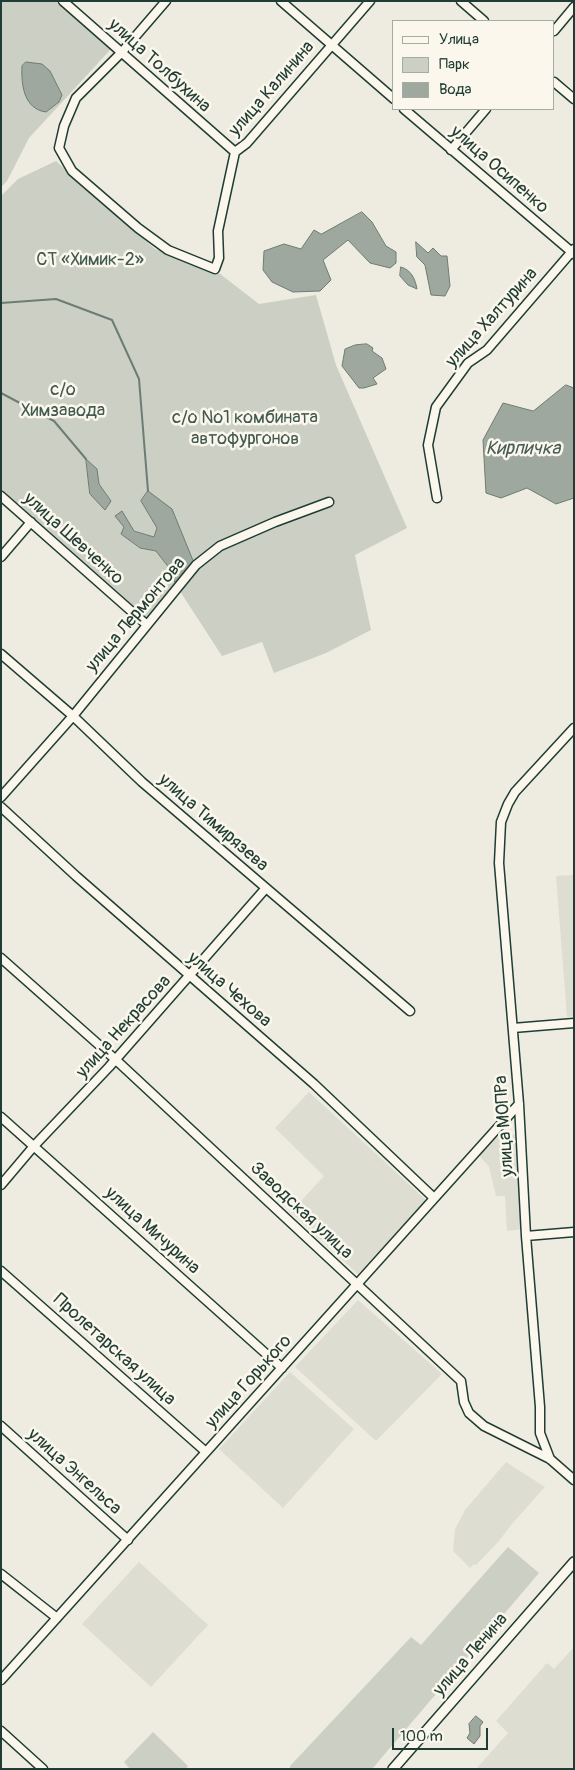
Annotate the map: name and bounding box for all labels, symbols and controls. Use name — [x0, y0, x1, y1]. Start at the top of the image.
street label: улица Толбухина — [103, 14, 215, 118]
legend — [392, 20, 555, 110]
text: Улица — [439, 30, 479, 49]
street label: улица Калинина — [225, 37, 319, 141]
text: Парк — [439, 55, 470, 74]
text: Вода — [439, 80, 472, 99]
street label: улица Осипенко — [445, 121, 553, 219]
park label: СТ «Химик-2» — [36, 249, 144, 271]
street label: улица Халтурина — [442, 264, 542, 372]
park label: с/о Химзавода — [21, 379, 105, 422]
park label: с/о №1 комбината автофургонов — [172, 407, 318, 449]
water label: Кирпичка — [486, 438, 560, 460]
street label: улица Шевченко — [19, 488, 127, 590]
street label: улица Лермонтова — [82, 553, 190, 677]
street label: улица Тимирязева — [154, 769, 272, 877]
street label: улица Чехова — [183, 948, 275, 1032]
street label: улица Некрасова — [72, 971, 176, 1083]
street label: улица МОПРа — [491, 1075, 519, 1177]
street label: Заводская улица — [245, 1158, 357, 1264]
street label: улица Мичурина — [100, 1183, 204, 1279]
street label: Пролетарская улица — [48, 1289, 180, 1411]
street label: улица Горького — [201, 1331, 297, 1433]
street label: улица Энгельса — [23, 1424, 125, 1520]
street label: улица Ленина — [429, 1609, 513, 1701]
scale bar — [395, 1718, 491, 1750]
text: 100 m — [400, 1727, 443, 1746]

